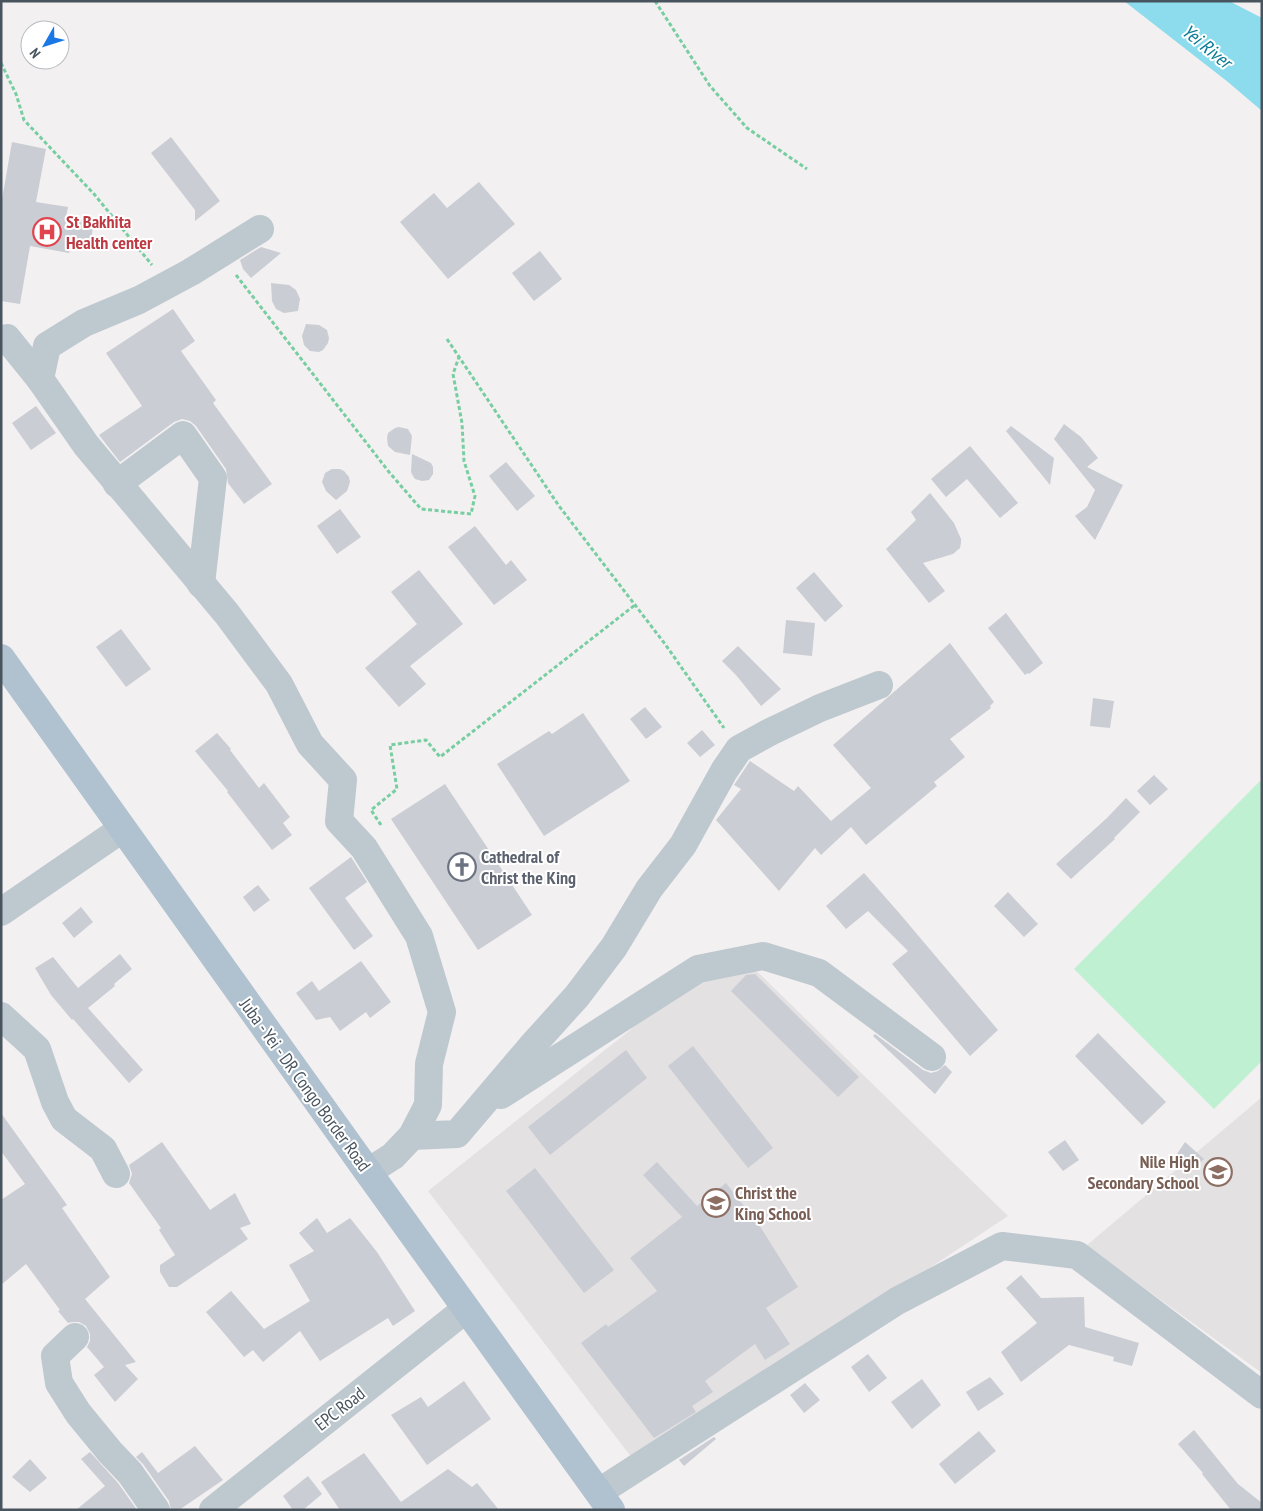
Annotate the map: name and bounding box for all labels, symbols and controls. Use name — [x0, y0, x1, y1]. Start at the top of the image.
water label: Yei River — [1177, 19, 1239, 75]
north arrow — [20, 20, 70, 70]
text: N — [26, 45, 44, 62]
place label: St Bakhita Health center — [66, 210, 153, 254]
hospital icon: St Bakhita Health center — [32, 217, 62, 247]
place label: Cathedral of Christ the King — [481, 845, 576, 889]
church icon: Cathedral of Christ the King — [447, 852, 477, 882]
street label: Juba - Yei - DR Congo Border Road — [234, 993, 376, 1176]
place label: Nile High Secondary School — [1087, 1150, 1200, 1194]
school or university icon: Nile High Secondary School — [1203, 1157, 1233, 1187]
place label: Christ the King School — [735, 1181, 811, 1225]
school or university icon: Christ the King School — [701, 1188, 731, 1218]
street label: EPC Road — [310, 1382, 370, 1435]

